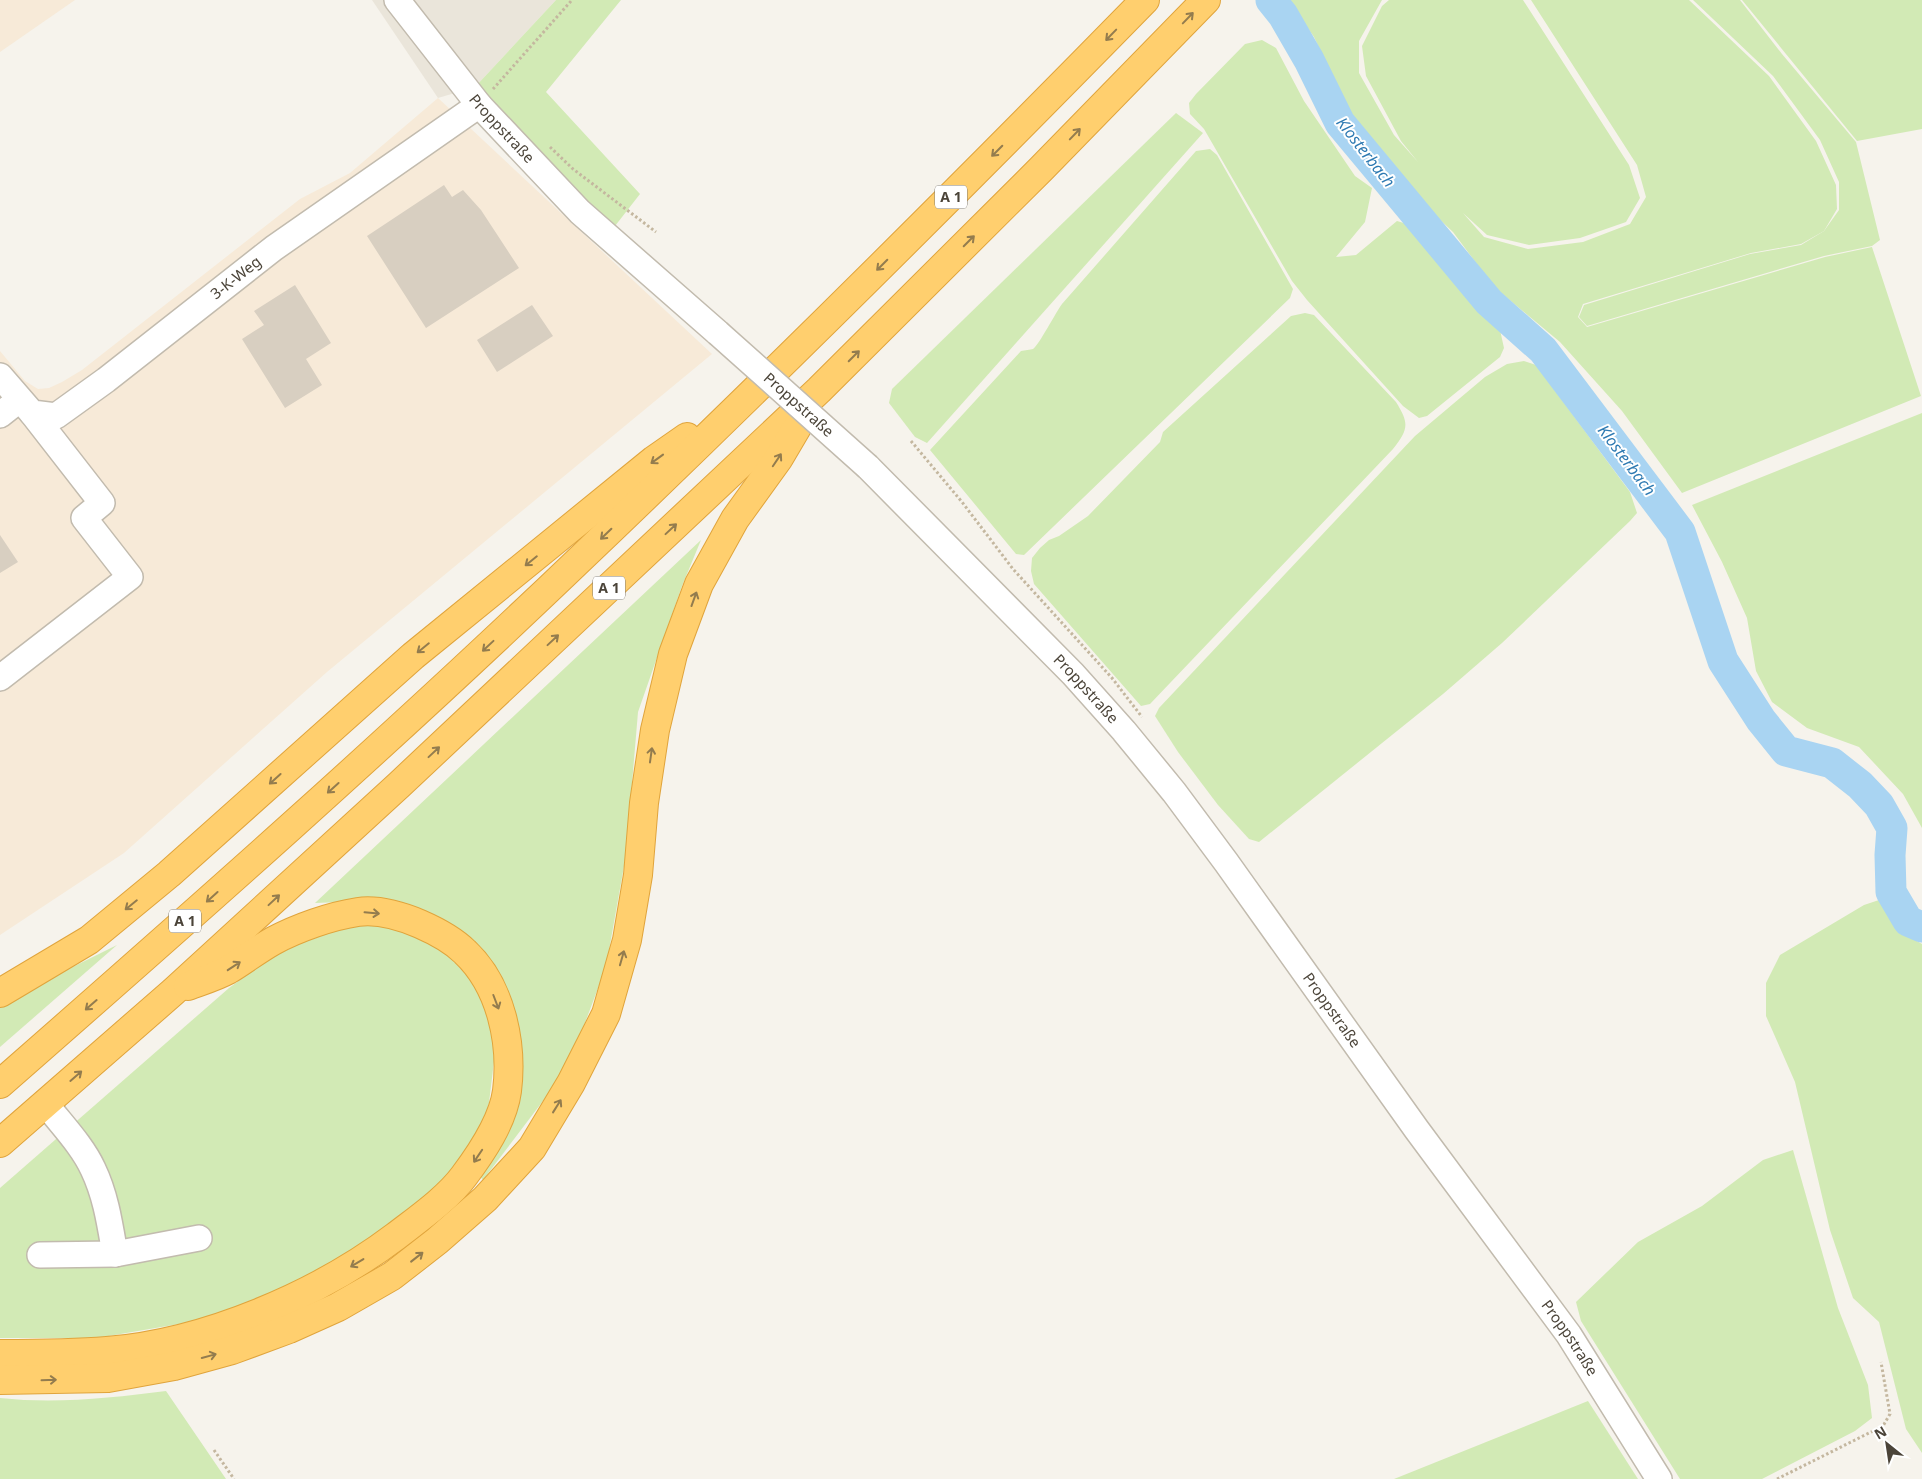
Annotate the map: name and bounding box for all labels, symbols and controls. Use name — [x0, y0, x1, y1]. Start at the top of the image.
one-way arrow — [1182, 12, 1194, 24]
one-way arrow — [1105, 29, 1117, 41]
street label: Proppstraße — [465, 90, 539, 167]
water label: Klosterbach — [1332, 112, 1400, 192]
one-way arrow — [1068, 128, 1081, 140]
one-way arrow — [991, 145, 1003, 157]
road number: A 1 — [935, 186, 967, 208]
one-way arrow — [963, 234, 975, 247]
street label: 3-K-Weg — [206, 251, 265, 303]
one-way arrow — [875, 259, 888, 271]
one-way arrow — [848, 349, 860, 362]
street label: Proppstraße — [760, 368, 838, 441]
water label: Klosterbach — [1593, 420, 1661, 500]
one-way arrow — [651, 453, 664, 464]
one-way arrow — [772, 453, 782, 467]
one-way arrow — [665, 523, 678, 535]
one-way arrow — [600, 528, 612, 540]
one-way arrow — [525, 556, 538, 567]
road number: A 1 — [593, 576, 625, 600]
one-way arrow — [690, 592, 699, 607]
one-way arrow — [547, 634, 559, 646]
one-way arrow — [481, 640, 494, 652]
one-way arrow — [417, 643, 430, 654]
street label: Proppstraße — [1050, 649, 1123, 727]
one-way arrow — [428, 746, 441, 758]
one-way arrow — [646, 747, 656, 763]
one-way arrow — [269, 774, 282, 785]
one-way arrow — [327, 782, 340, 793]
one-way arrow — [206, 891, 219, 903]
one-way arrow — [267, 894, 280, 906]
one-way arrow — [125, 900, 138, 911]
one-way arrow — [364, 908, 380, 917]
road number: A 1 — [169, 909, 201, 932]
one-way arrow — [618, 950, 628, 966]
one-way arrow — [227, 961, 241, 971]
street label: Proppstraße — [1299, 968, 1366, 1051]
one-way arrow — [492, 994, 501, 1009]
one-way arrow — [84, 999, 97, 1010]
one-way arrow — [70, 1070, 83, 1082]
one-way arrow — [553, 1100, 563, 1114]
one-way arrow — [472, 1148, 482, 1162]
one-way arrow — [410, 1251, 423, 1262]
one-way arrow — [351, 1258, 365, 1268]
street label: Proppstraße — [1537, 1296, 1603, 1379]
one-way arrow — [200, 1351, 216, 1361]
one-way arrow — [40, 1375, 56, 1385]
north arrow — [1862, 1419, 1912, 1469]
text: N — [1871, 1421, 1890, 1443]

